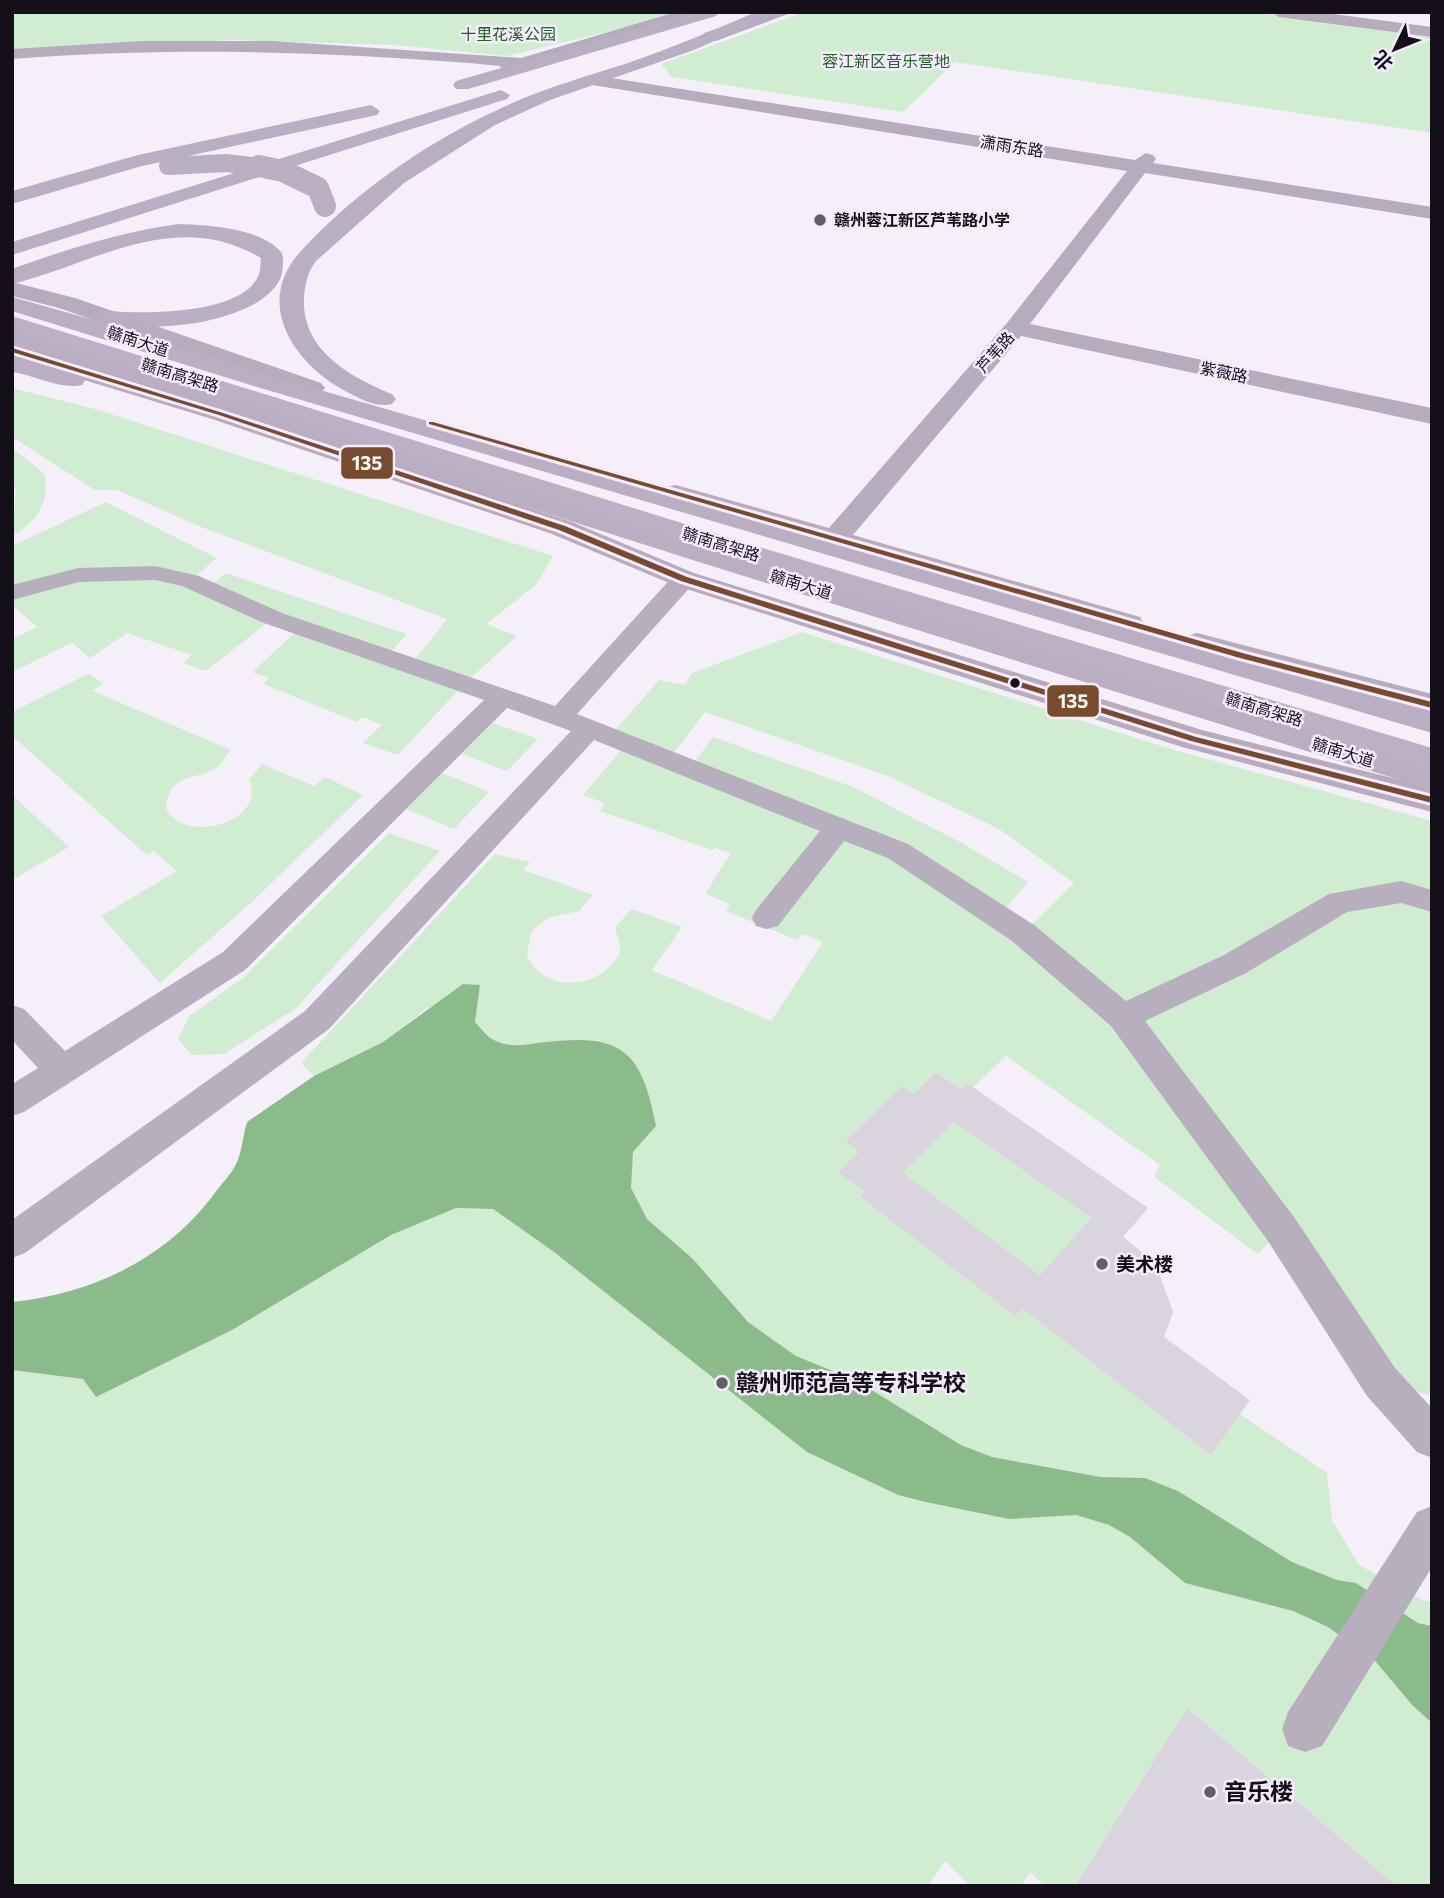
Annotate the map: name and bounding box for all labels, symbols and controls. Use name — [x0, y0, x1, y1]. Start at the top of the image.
north arrow — [1360, 14, 1430, 84]
park label: 十里花溪公园 — [460, 24, 556, 43]
text: 北 — [1367, 46, 1397, 76]
park label: 蓉江新区音乐营地 — [822, 51, 950, 70]
street label: 潇雨东路 — [979, 131, 1045, 160]
place label: 赣州蓉江新区芦苇路小学 — [834, 210, 1010, 229]
marker: 赣州蓉江新区芦苇路小学 — [812, 212, 828, 228]
street label: 赣南大道 — [105, 322, 172, 359]
street label: 芦苇路 — [972, 327, 1018, 376]
street label: 赣南高架路 — [139, 354, 221, 395]
street label: 紫薇路 — [1199, 357, 1250, 386]
line badge: 135 — [340, 446, 394, 480]
text: 135 — [352, 451, 382, 474]
street label: 赣南高架路 — [680, 523, 762, 564]
street label: 赣南大道 — [768, 565, 835, 602]
unlabelled marker — [1008, 676, 1022, 690]
line badge: 135 — [1046, 684, 1100, 718]
street label: 赣南高架路 — [1223, 688, 1305, 729]
text: 135 — [1058, 689, 1088, 712]
street label: 赣南大道 — [1310, 733, 1377, 770]
place label: 美术楼 — [1116, 1252, 1173, 1275]
marker: 美术楼 — [1094, 1256, 1110, 1272]
place label: 赣州师范高等专科学校 — [736, 1368, 966, 1396]
marker: 赣州师范高等专科学校 — [714, 1375, 730, 1391]
place label: 音乐楼 — [1224, 1777, 1293, 1805]
marker: 音乐楼 — [1202, 1784, 1218, 1800]

